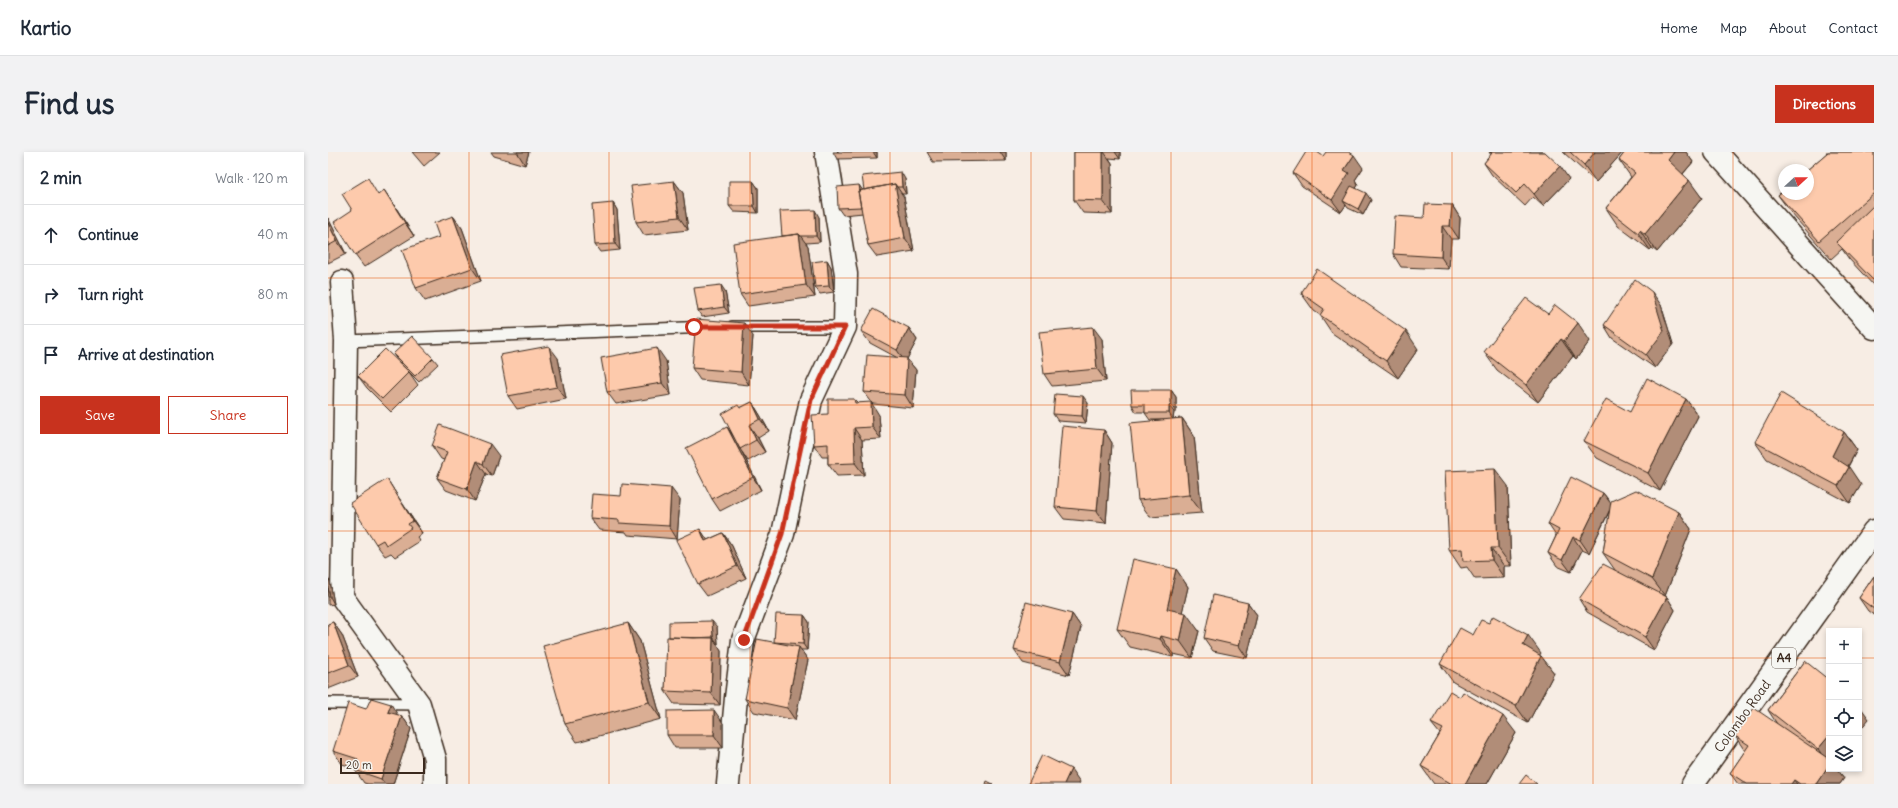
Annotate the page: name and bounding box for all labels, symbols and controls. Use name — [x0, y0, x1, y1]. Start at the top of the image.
text: Kartio — [20, 16, 72, 40]
text: Home — [1660, 19, 1698, 37]
text: Map — [1720, 19, 1747, 37]
text: About — [1769, 19, 1807, 37]
text: Contact — [1829, 19, 1878, 37]
button: Directions — [1775, 85, 1874, 123]
text: Find us — [24, 86, 115, 122]
north arrow — [1778, 164, 1814, 200]
text: 2 min — [40, 167, 82, 189]
text: Walk · 120 m — [215, 170, 288, 187]
icon: ahead — [40, 224, 62, 246]
text: Continue — [78, 225, 139, 244]
text: 40 m — [257, 226, 288, 243]
icon: right — [40, 284, 62, 306]
text: Turn right — [78, 285, 143, 304]
text: 80 m — [257, 286, 288, 303]
route start — [685, 318, 703, 336]
icon: arrive — [40, 344, 62, 366]
text: Arrive at destination — [78, 345, 214, 364]
button: Save — [40, 396, 160, 434]
button: Share — [168, 396, 288, 434]
map controls — [1826, 628, 1862, 772]
button: + — [1826, 628, 1862, 664]
route end — [735, 631, 753, 649]
road number: A4 — [1772, 648, 1796, 668]
button: − — [1826, 664, 1862, 700]
street label: Colombo Road — [1710, 676, 1775, 756]
button: locate — [1826, 700, 1862, 736]
button: layers — [1826, 736, 1862, 772]
scale bar — [340, 756, 425, 775]
text: 20 m — [346, 758, 372, 772]

